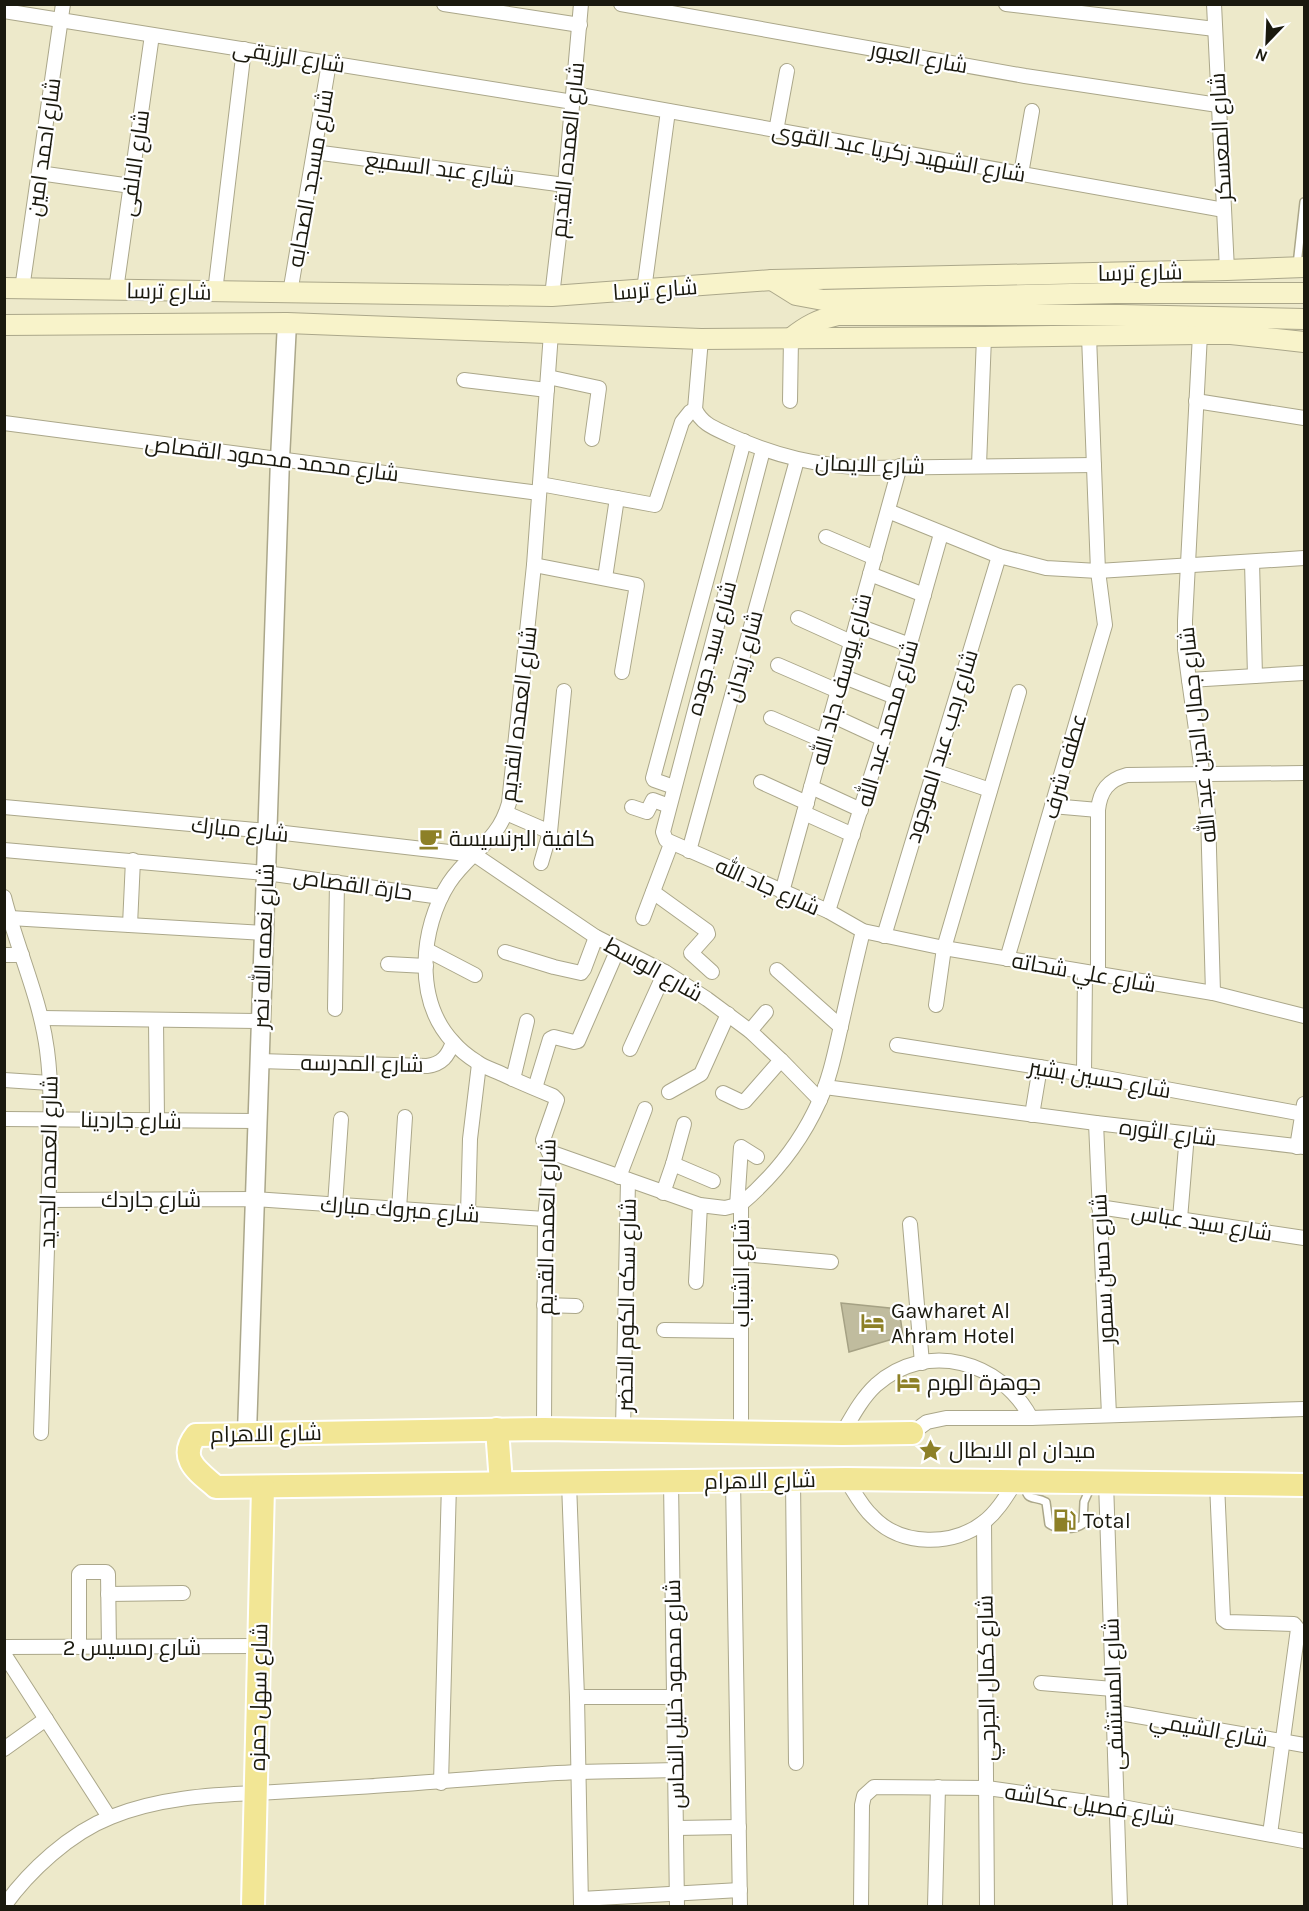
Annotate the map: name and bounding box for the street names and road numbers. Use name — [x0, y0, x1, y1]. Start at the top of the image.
street label: شارع الرزيقى — [231, 35, 347, 80]
street label: شارع العبور — [866, 36, 970, 80]
street label: شارع العمده القديم — [546, 61, 592, 240]
street label: شارع المعسكر — [1205, 72, 1238, 204]
street label: شارع احمد امين — [21, 76, 68, 218]
street label: شارع مسجد الصحابه — [283, 87, 340, 269]
street label: شارع الالفى — [115, 108, 156, 218]
street label: شارع الشهيد زكريا عبد القوى — [770, 118, 1028, 189]
street label: شارع عبد السميع — [364, 147, 516, 192]
street label: شارع ترسا — [1097, 259, 1183, 288]
street label: شارع ترسا — [612, 274, 698, 307]
street label: شارع ترسا — [126, 278, 212, 307]
street label: شارع محمد محمود القصاص — [143, 431, 400, 488]
street label: شارع الايمان — [815, 450, 925, 481]
street label: شارع سيد جوده — [682, 578, 743, 718]
street label: شارع يوسف جاد الله — [805, 590, 878, 768]
street label: شارع زيدان — [719, 608, 770, 705]
street label: شارع العمده القديم — [495, 625, 545, 804]
street label: شارع جمال الدين عبد الله — [1172, 625, 1223, 844]
street label: شارع محمد عبد الله — [850, 636, 925, 810]
street label: شارع رجب عبد الموجود — [900, 647, 985, 846]
street label: عطفه شرف — [1037, 710, 1092, 822]
street label: شارع مبارك — [190, 812, 290, 849]
street label: شارع جاد الله — [711, 851, 825, 922]
street label: شارع نعمه الله نصر — [246, 863, 281, 1031]
street label: حارة القصاص — [292, 864, 414, 906]
street label: شارع الوسط — [599, 932, 707, 1008]
street label: شارع علي شحاته — [1009, 948, 1158, 1001]
street label: شارع المدرسه — [300, 1050, 424, 1079]
street label: شارع حسين بشير — [1025, 1053, 1173, 1105]
street label: شارع العمده الجديد — [34, 1075, 65, 1249]
street label: شارع جاردينا — [80, 1107, 182, 1136]
street label: شارع الثوره — [1118, 1114, 1218, 1153]
street label: شارع العمده القديم — [532, 1138, 564, 1316]
street label: شارع جاردك — [101, 1187, 201, 1214]
street label: شارع مبروك مبارك — [319, 1191, 480, 1230]
street label: شارع حسن سمور — [1086, 1193, 1121, 1347]
street label: شارع سكه الكوم الاخضر — [612, 1198, 644, 1414]
street label: شارع سيد عباس — [1129, 1199, 1274, 1248]
street label: شارع الشباب — [729, 1218, 756, 1328]
street label: شارع الاهرام — [210, 1420, 322, 1450]
street label: شارع الاهرام — [704, 1467, 816, 1497]
street label: شارع محمود خليل النحاس — [660, 1579, 691, 1809]
street label: شارع كمال الجرحي — [973, 1595, 1004, 1761]
street label: شارع المستشفى — [1098, 1617, 1131, 1771]
street label: شارع سهل حمزه — [245, 1623, 274, 1771]
street label: شارع رمسيس 2 — [63, 1635, 201, 1662]
street label: شارع الشيمي — [1147, 1707, 1270, 1756]
street label: شارع فصيل عكاشه — [1003, 1779, 1177, 1832]

